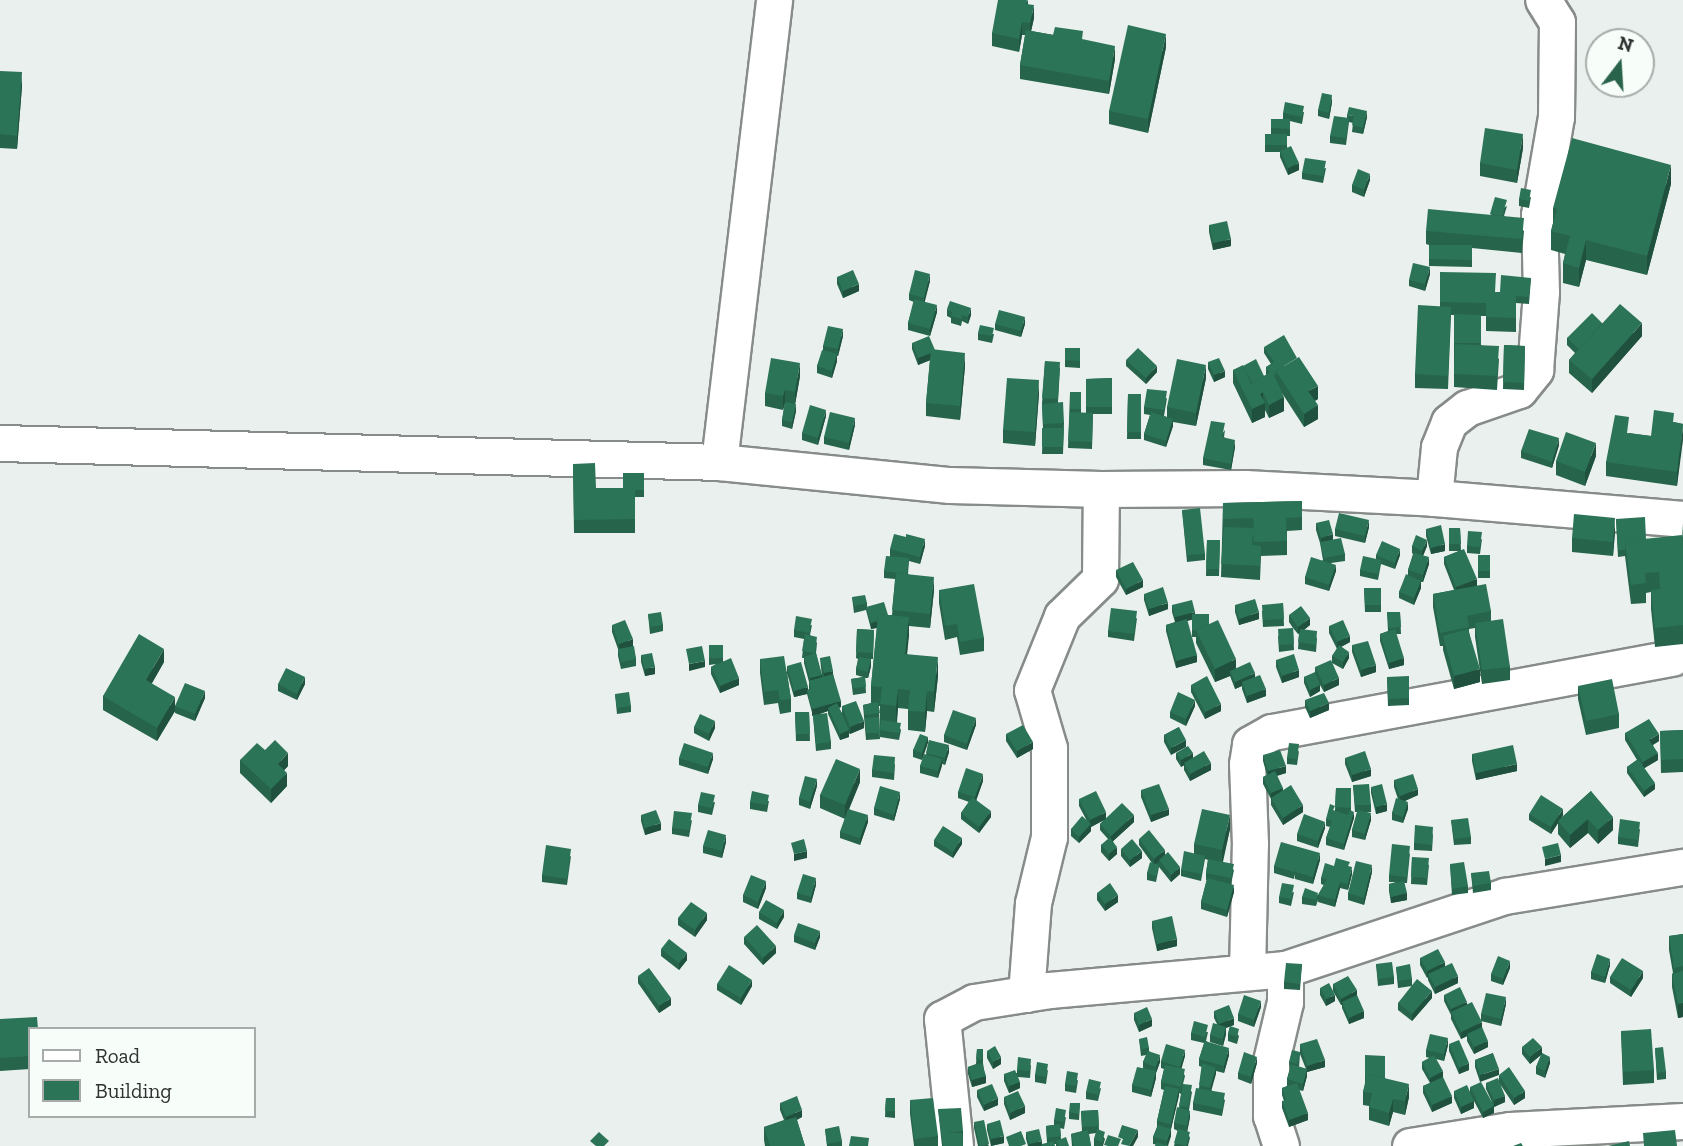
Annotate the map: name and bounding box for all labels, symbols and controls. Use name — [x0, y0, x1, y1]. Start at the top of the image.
north arrow — [1585, 28, 1655, 98]
text: N — [1615, 31, 1636, 57]
legend — [28, 1027, 256, 1118]
text: Road — [95, 1043, 140, 1068]
text: Building — [95, 1078, 172, 1103]

